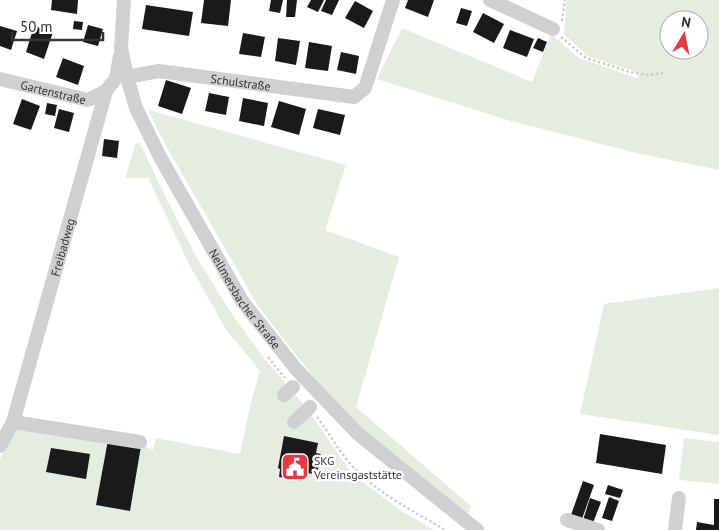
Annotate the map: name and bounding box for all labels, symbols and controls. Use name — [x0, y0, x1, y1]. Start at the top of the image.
scale bar — [12, 10, 104, 42]
north arrow — [659, 10, 709, 60]
text: N — [680, 13, 692, 32]
text: 50 m — [20, 17, 53, 36]
street label: Schulstraße — [210, 70, 272, 93]
street label: Gartenstraße — [19, 77, 88, 107]
street label: Freibadweg — [47, 216, 77, 278]
street label: Nellmersbacher Straße — [206, 246, 284, 352]
public building icon: SKG Vereinsgaststätte — [280, 452, 310, 482]
place label: SKG Vereinsgaststätte — [313, 453, 402, 482]

